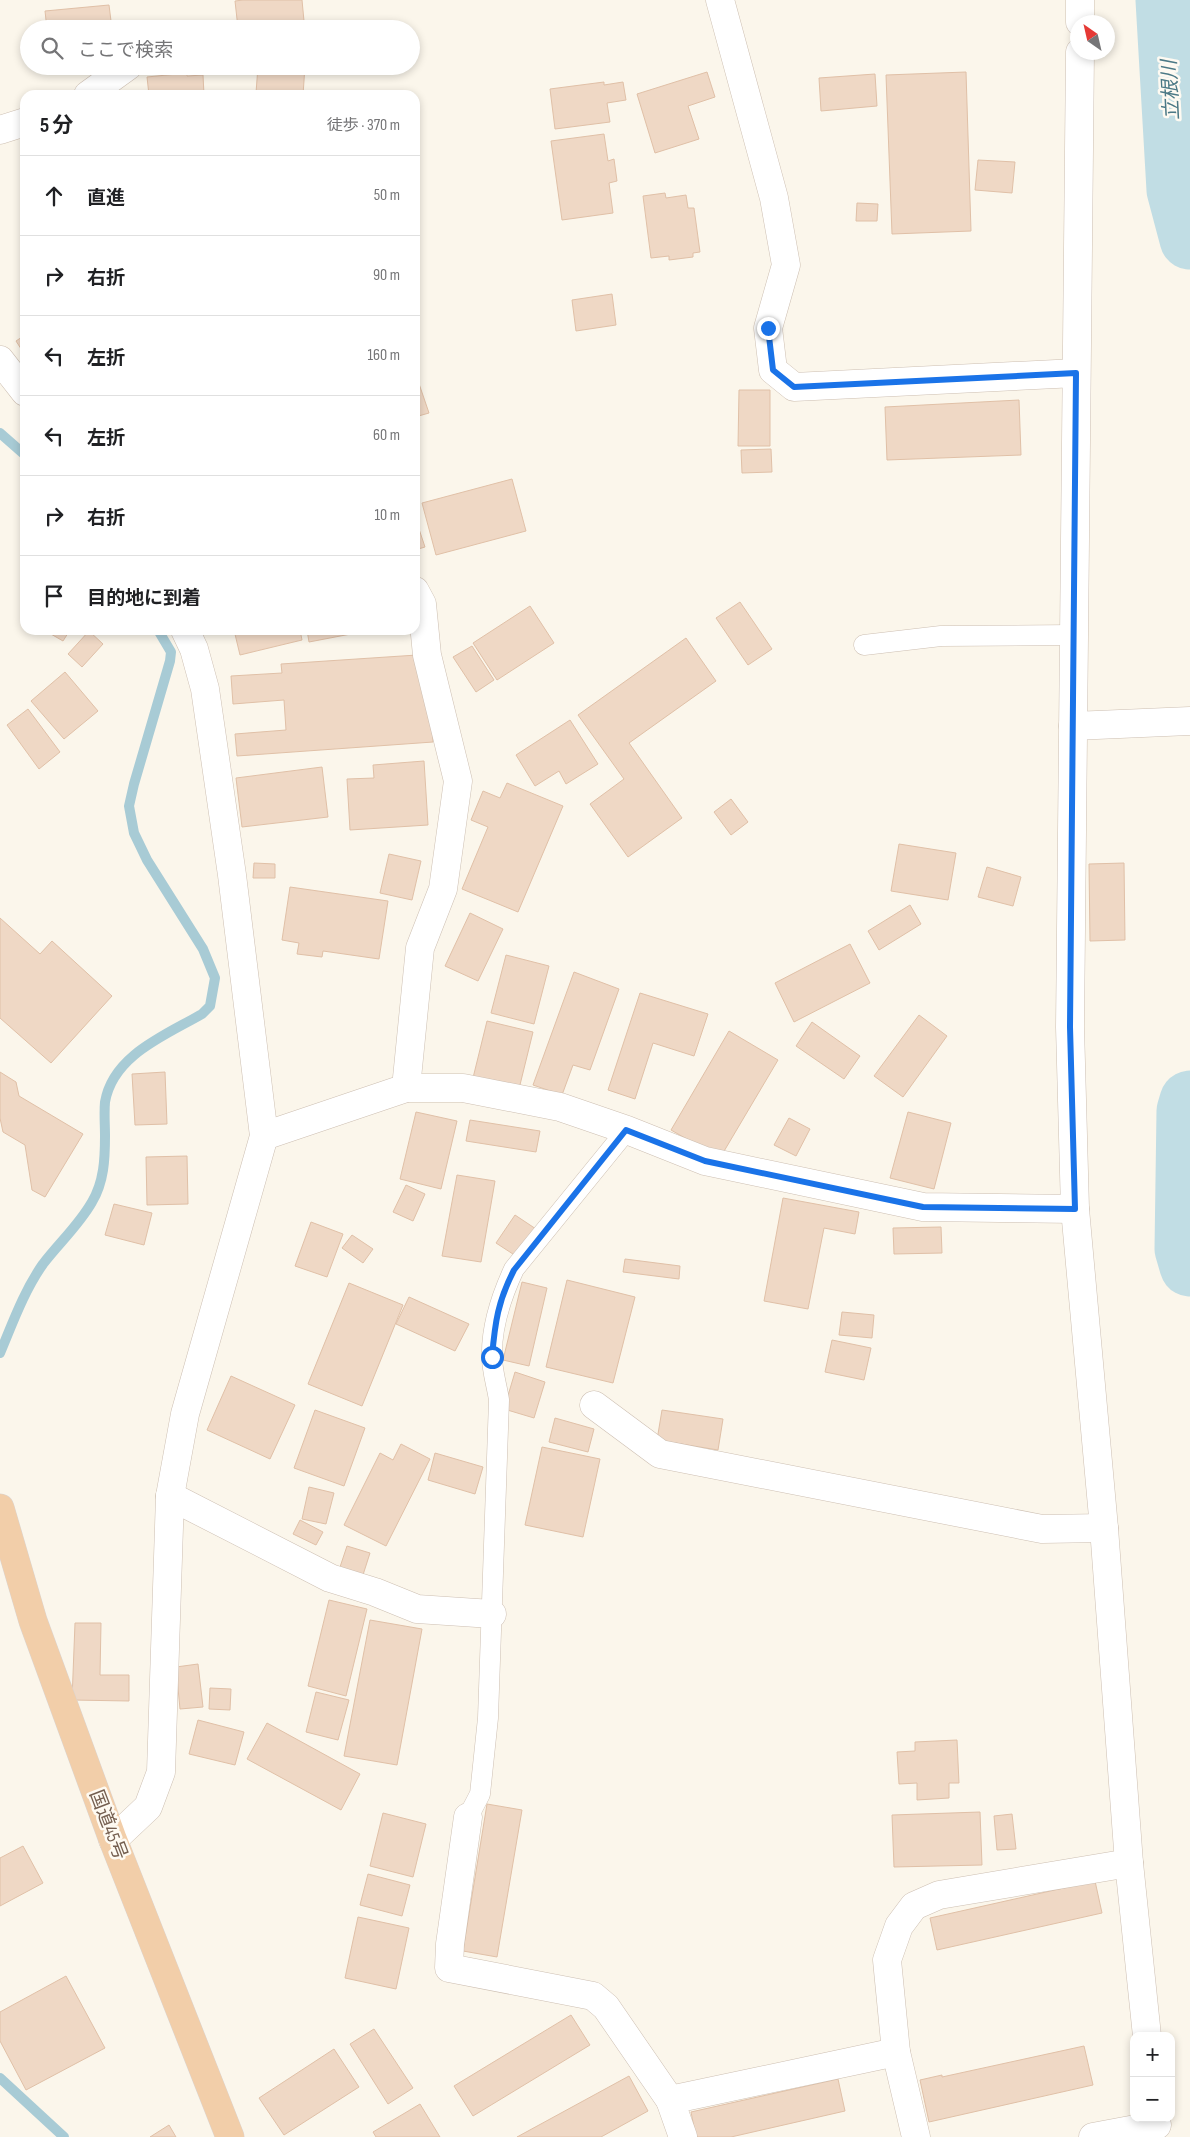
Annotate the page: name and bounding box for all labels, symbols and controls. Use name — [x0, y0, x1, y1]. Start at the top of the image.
north arrow — [1070, 15, 1115, 60]
search box — [20, 20, 420, 75]
icon: search — [38, 34, 66, 62]
text: ここで検索 — [78, 39, 173, 62]
water label: 立根川 — [1157, 57, 1185, 121]
text: 5 分 — [40, 113, 74, 138]
text: 徒歩 · 370 m — [327, 116, 400, 135]
icon: ahead — [40, 182, 68, 210]
text: 50 m — [374, 186, 400, 205]
text: 直進 — [87, 187, 125, 210]
icon: right — [40, 262, 68, 290]
text: 90 m — [373, 266, 400, 285]
text: 右折 — [87, 267, 125, 290]
route end — [757, 317, 780, 340]
icon: left — [40, 342, 68, 370]
text: 160 m — [367, 346, 400, 365]
text: 左折 — [87, 347, 125, 370]
icon: left — [40, 422, 68, 450]
text: 60 m — [373, 426, 400, 445]
text: 左折 — [87, 427, 125, 450]
icon: right — [40, 502, 68, 530]
text: 10 m — [374, 506, 400, 525]
text: 右折 — [87, 507, 125, 530]
icon: arrive — [40, 582, 68, 610]
text: 目的地に到着 — [87, 587, 201, 610]
route start — [481, 1346, 504, 1369]
street label: 国道45号 — [84, 1787, 132, 1863]
map controls — [1130, 2032, 1175, 2122]
button: + — [1130, 2032, 1175, 2077]
button: − — [1130, 2077, 1175, 2122]

